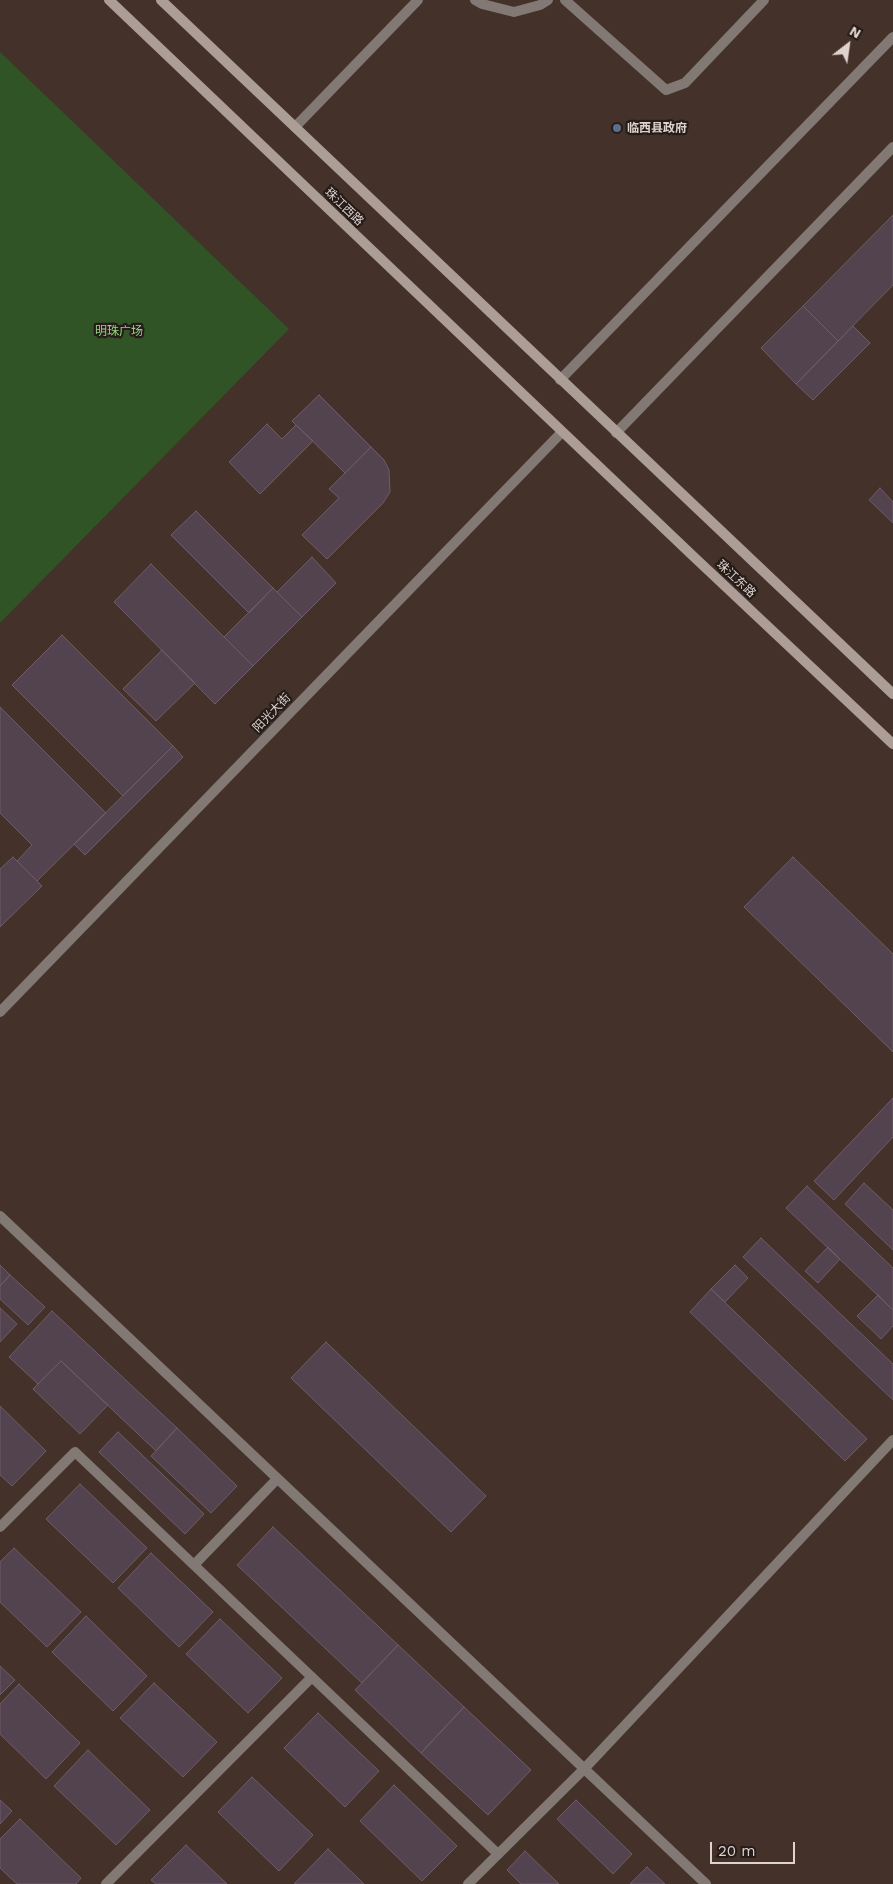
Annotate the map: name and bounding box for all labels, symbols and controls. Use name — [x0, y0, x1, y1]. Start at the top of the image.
north arrow — [823, 20, 873, 70]
text: N — [847, 22, 864, 42]
place label: 临西县政府 — [627, 121, 687, 135]
marker: 临西县政府 — [611, 122, 623, 134]
street label: 珠江西路 — [322, 185, 366, 229]
park label: 明珠广场 — [95, 324, 143, 338]
street label: 珠江东路 — [714, 557, 758, 601]
street label: 阳光大街 — [250, 691, 294, 735]
scale bar — [713, 1832, 798, 1864]
text: 20 m — [718, 1842, 756, 1860]

